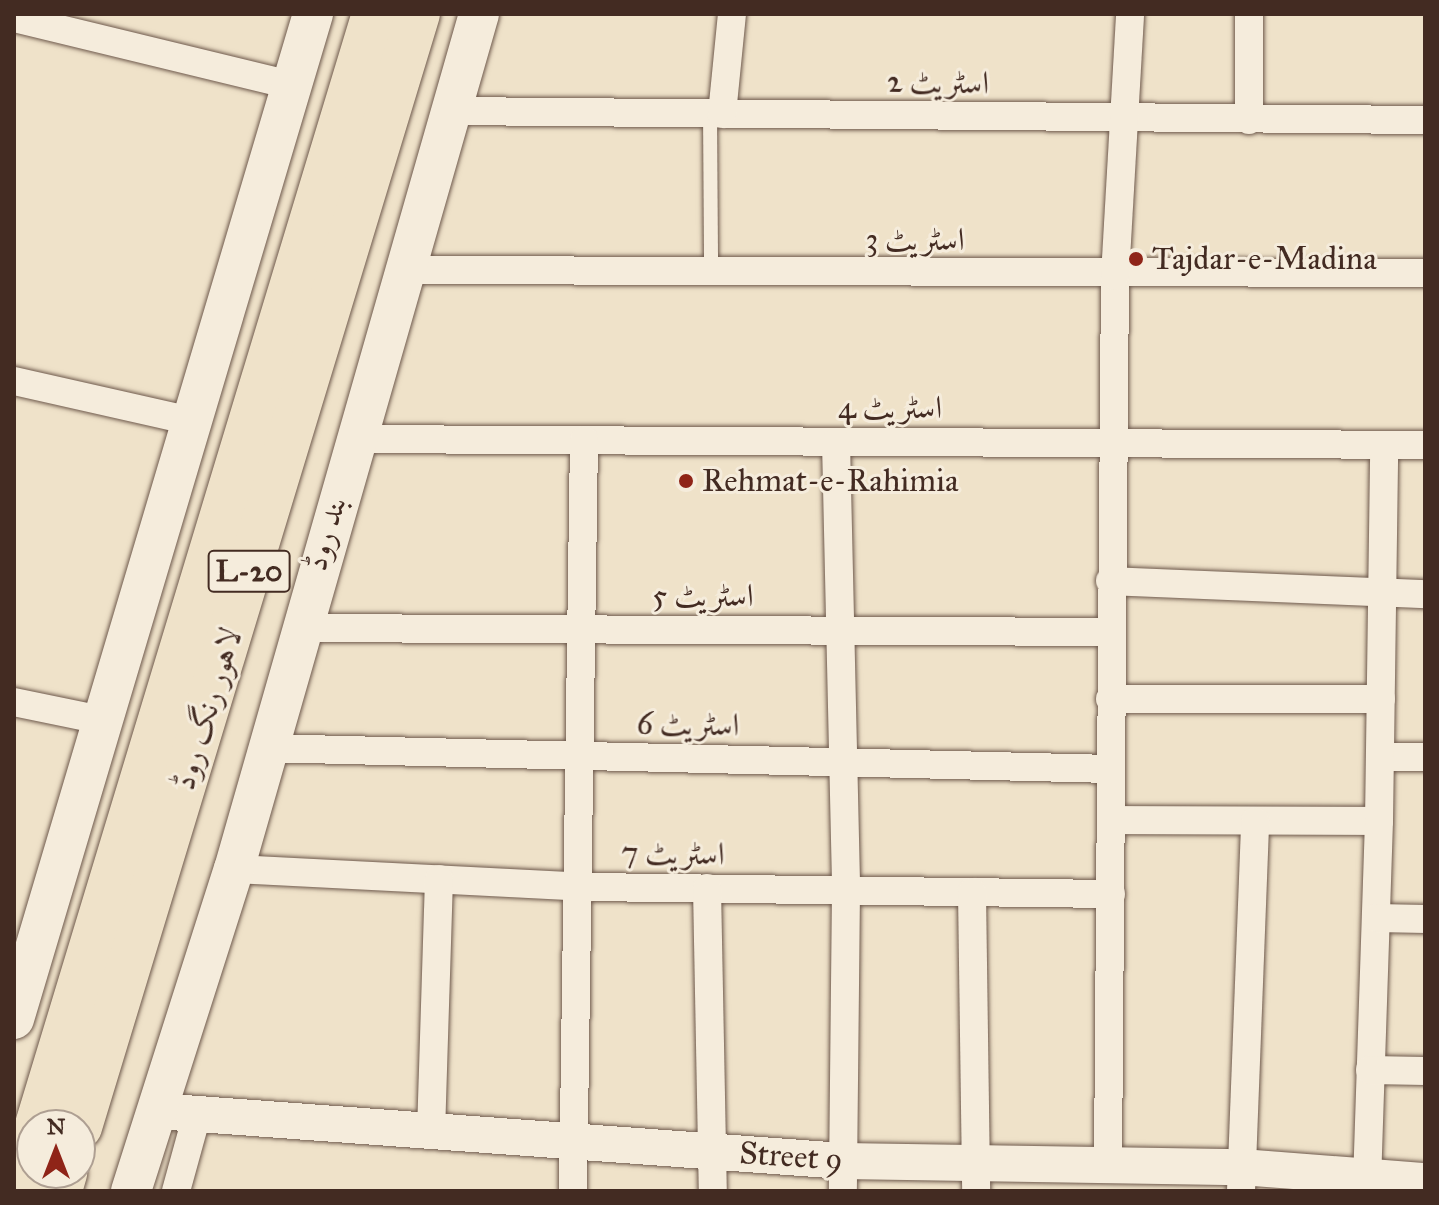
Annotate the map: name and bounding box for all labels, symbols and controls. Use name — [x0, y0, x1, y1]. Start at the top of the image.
street label: اسٹریٹ 2 — [887, 63, 989, 103]
street label: اسٹریٹ 3 — [865, 221, 965, 259]
place label: Tajdar-e-Madina — [1152, 240, 1377, 278]
marker: Tajdar-e-Madina — [1127, 250, 1145, 268]
street label: اسٹریٹ 4 — [838, 389, 942, 427]
place label: Rehmat-e-Rahimia — [702, 462, 958, 500]
marker: Rehmat-e-Rahimia — [677, 472, 695, 490]
street label: بند روڈ — [297, 493, 355, 575]
road number: L-20 — [207, 545, 291, 597]
street label: اسٹریٹ 5 — [652, 577, 754, 615]
street label: لاہور رنگ روڈ — [165, 623, 251, 795]
street label: اسٹریٹ 6 — [636, 705, 740, 745]
street label: اسٹریٹ 7 — [621, 834, 725, 874]
north arrow — [16, 1109, 96, 1189]
text: N — [47, 1113, 65, 1140]
street label: Street 9 — [738, 1134, 844, 1180]

